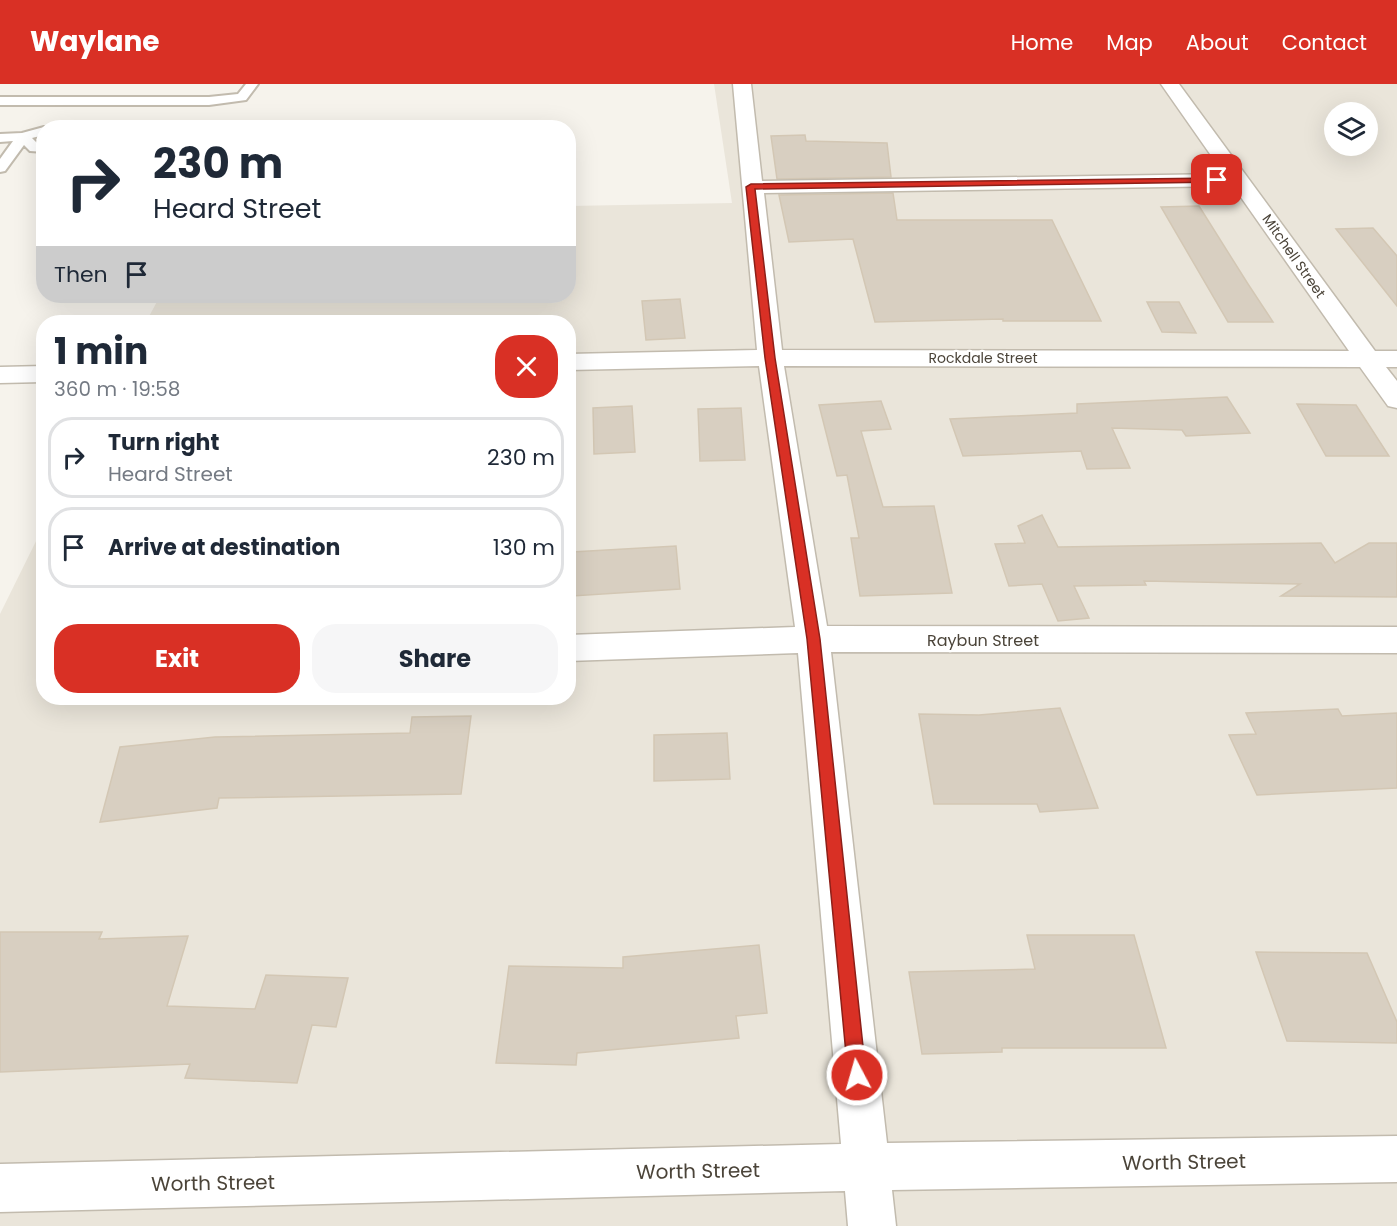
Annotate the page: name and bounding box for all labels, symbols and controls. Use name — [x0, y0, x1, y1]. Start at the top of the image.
text: Waylane — [30, 22, 160, 61]
text: Home — [1011, 28, 1073, 57]
text: Map — [1106, 28, 1153, 57]
text: About — [1186, 28, 1249, 57]
text: Contact — [1282, 28, 1367, 57]
map controls — [1324, 102, 1378, 156]
button: layers — [1324, 102, 1378, 156]
text: 230 m — [153, 134, 283, 193]
icon: right — [54, 144, 132, 222]
pin — [1191, 154, 1242, 205]
icon: arrive — [1200, 163, 1233, 196]
text: Heard Street — [153, 190, 321, 227]
street label: Mitchell Street — [1258, 210, 1330, 302]
icon: arrive — [120, 258, 153, 291]
text: Then — [54, 259, 108, 290]
text: 1 min — [54, 326, 148, 377]
button: close — [495, 335, 558, 398]
street label: Rockdale Street — [929, 348, 1037, 368]
text: 360 m · 19:58 — [54, 375, 180, 403]
text: Turn right — [108, 427, 219, 458]
icon: right — [57, 441, 90, 474]
text: 230 m — [487, 442, 555, 473]
text: Heard Street — [108, 460, 233, 488]
icon: arrive — [57, 531, 90, 564]
text: Arrive at destination — [108, 532, 340, 563]
text: 130 m — [493, 532, 555, 563]
button: Exit — [54, 624, 300, 693]
button: Share — [312, 624, 558, 693]
street label: Raybun Street — [927, 629, 1039, 652]
position arrow — [825, 1043, 889, 1107]
street label: Worth Street — [1122, 1147, 1246, 1177]
street label: Worth Street — [636, 1156, 760, 1186]
street label: Worth Street — [151, 1168, 275, 1198]

